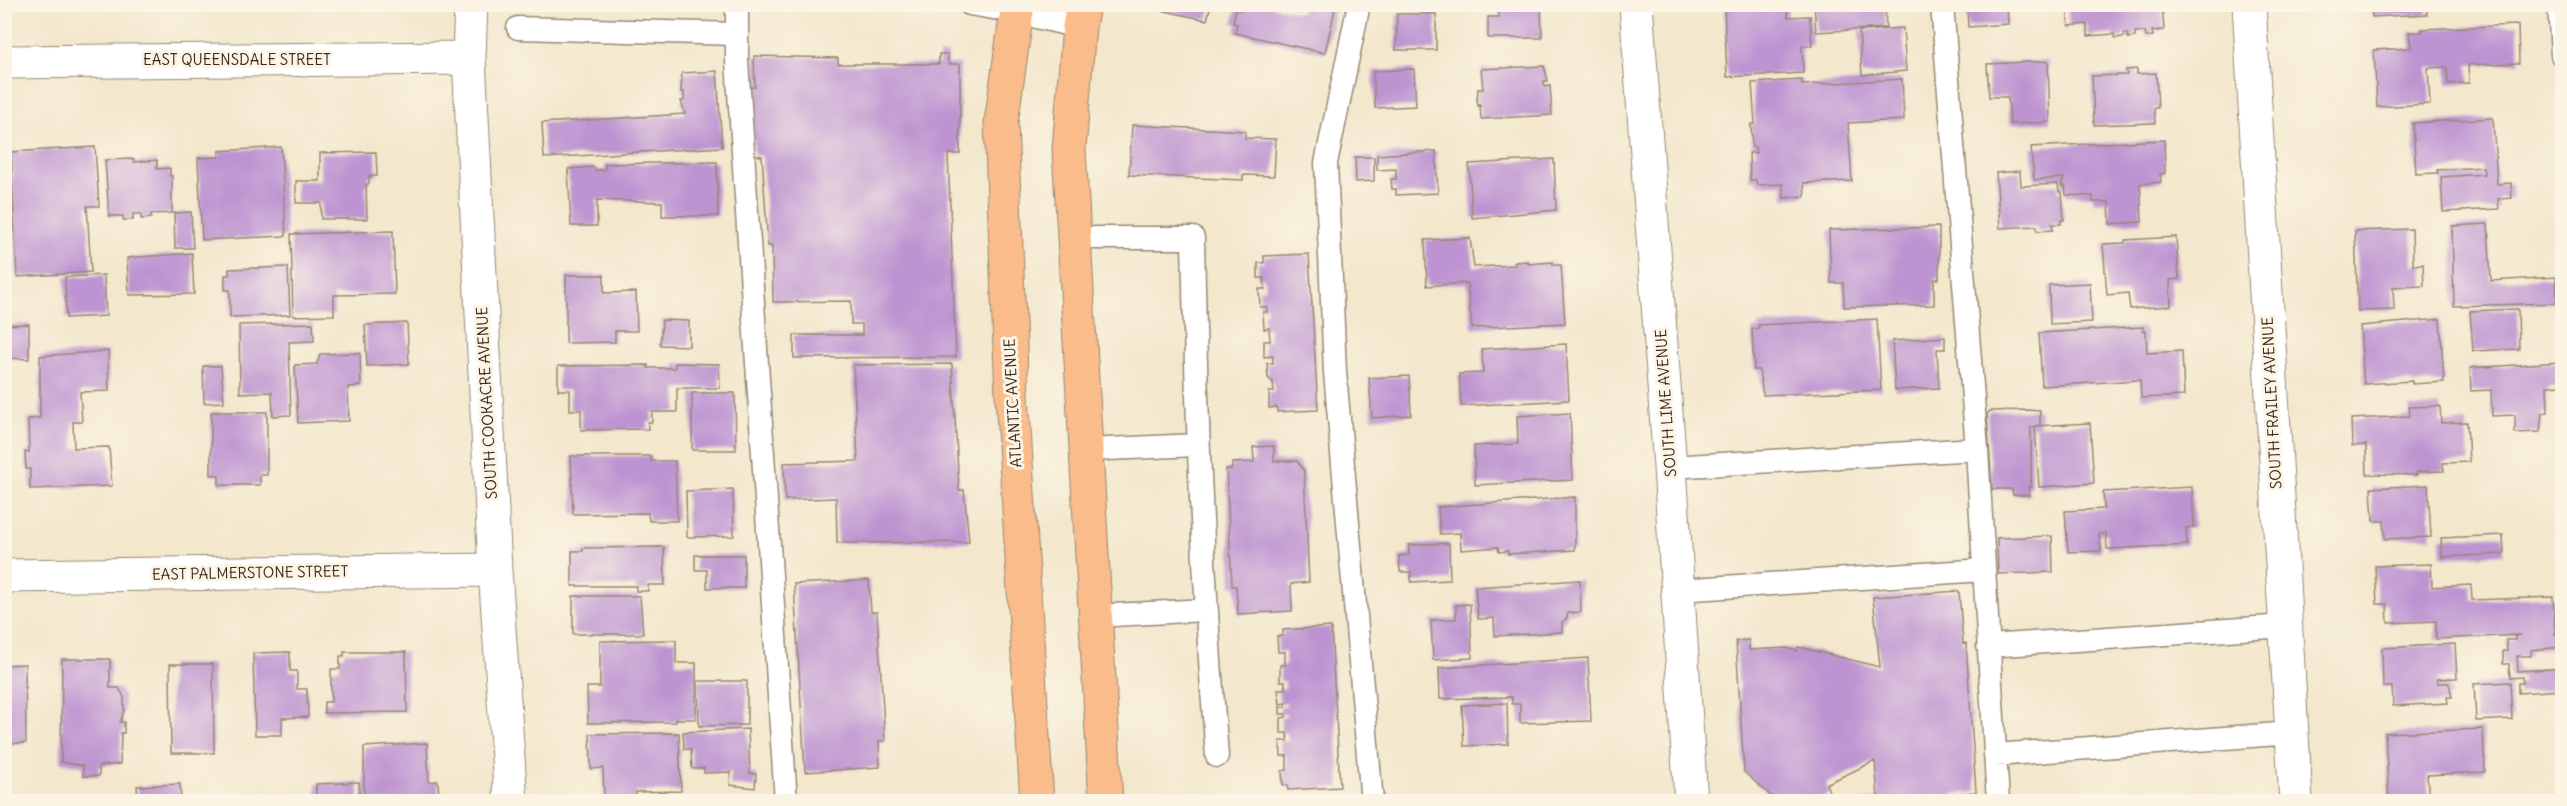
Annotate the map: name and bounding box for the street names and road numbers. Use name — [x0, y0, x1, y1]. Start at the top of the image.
street label: EAST QUEENSDALE STREET — [143, 50, 331, 69]
street label: SOUTH COOKACRE AVENUE — [472, 306, 501, 500]
street label: SOUTH FRAILEY AVENUE — [2257, 316, 2285, 490]
street label: SOUTH LIME AVENUE — [1651, 328, 1680, 478]
street label: ATLANTIC AVENUE — [1000, 338, 1025, 468]
street label: EAST PALMERSTONE STREET — [152, 561, 348, 584]

